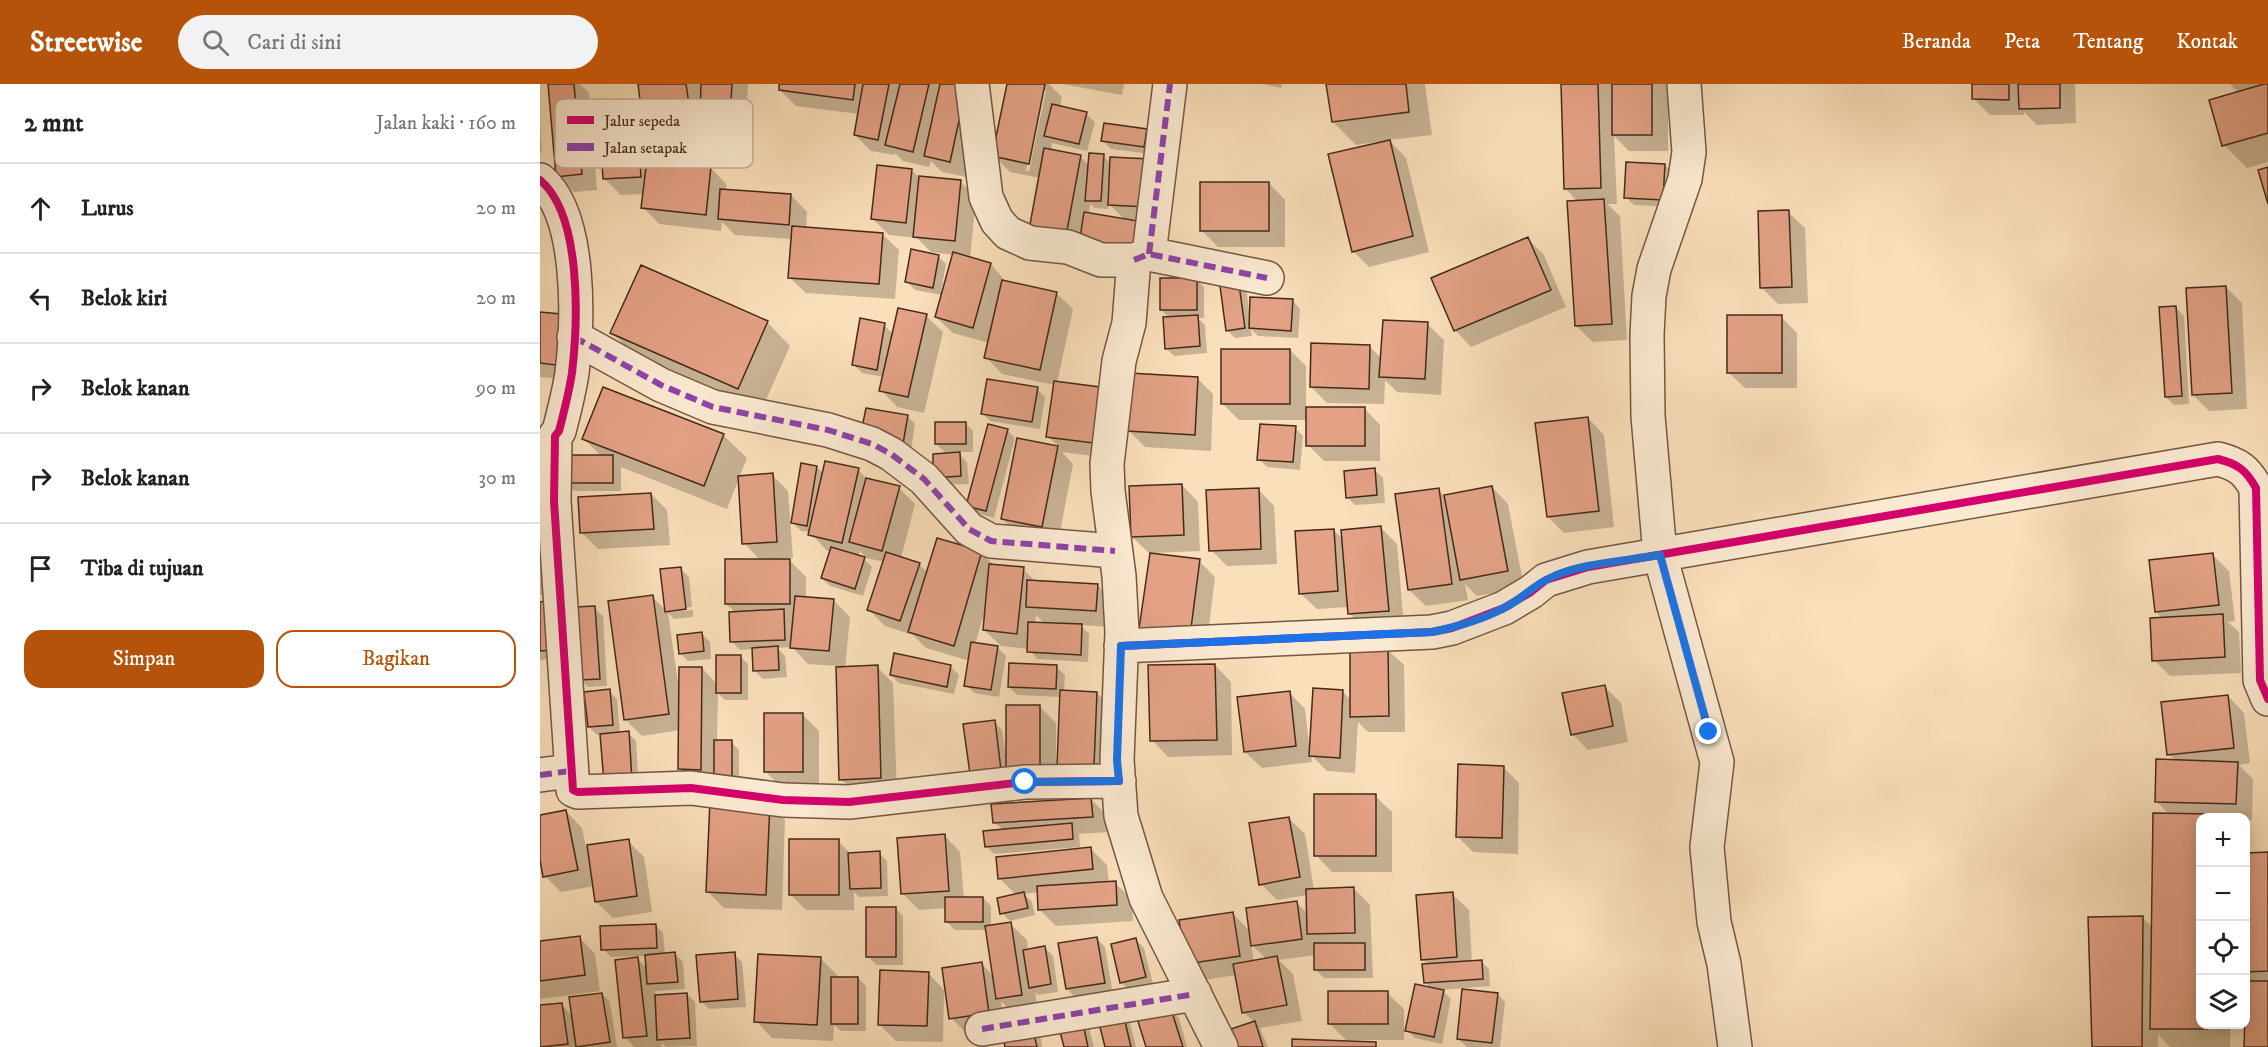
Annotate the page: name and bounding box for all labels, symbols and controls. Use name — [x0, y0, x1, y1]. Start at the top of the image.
search box — [178, 15, 598, 69]
text: Streetwise — [30, 25, 142, 60]
icon: search — [199, 26, 232, 59]
text: Cari di sini — [247, 29, 341, 56]
text: Beranda — [1902, 29, 1971, 55]
text: Peta — [2004, 29, 2040, 55]
text: Tentang — [2073, 29, 2143, 55]
text: Kontak — [2176, 29, 2238, 55]
legend — [555, 99, 753, 168]
text: 2 mnt — [24, 107, 84, 140]
text: Jalan kaki · 160 m — [376, 111, 516, 136]
text: Jalur sepeda — [602, 111, 680, 131]
text: Jalan setapak — [602, 138, 687, 158]
icon: ahead — [24, 192, 57, 225]
text: Lurus — [81, 195, 134, 222]
text: 20 m — [476, 196, 516, 221]
icon: left — [24, 282, 57, 315]
text: Belok kiri — [81, 285, 167, 312]
text: 20 m — [476, 286, 516, 311]
icon: right — [24, 372, 57, 405]
text: Belok kanan — [81, 375, 189, 402]
text: 90 m — [476, 376, 516, 401]
icon: right — [24, 462, 57, 495]
text: Belok kanan — [81, 465, 189, 492]
text: 30 m — [478, 466, 516, 491]
icon: arrive — [24, 552, 57, 585]
text: Tiba di tujuan — [81, 555, 203, 582]
button: Simpan — [24, 630, 264, 688]
button: Bagikan — [276, 630, 516, 688]
route end — [1695, 718, 1721, 744]
route start — [1011, 768, 1037, 794]
map controls — [2196, 813, 2250, 1029]
button: + — [2196, 813, 2250, 867]
button: − — [2196, 867, 2250, 921]
button: locate — [2196, 921, 2250, 975]
button: layers — [2196, 975, 2250, 1029]

